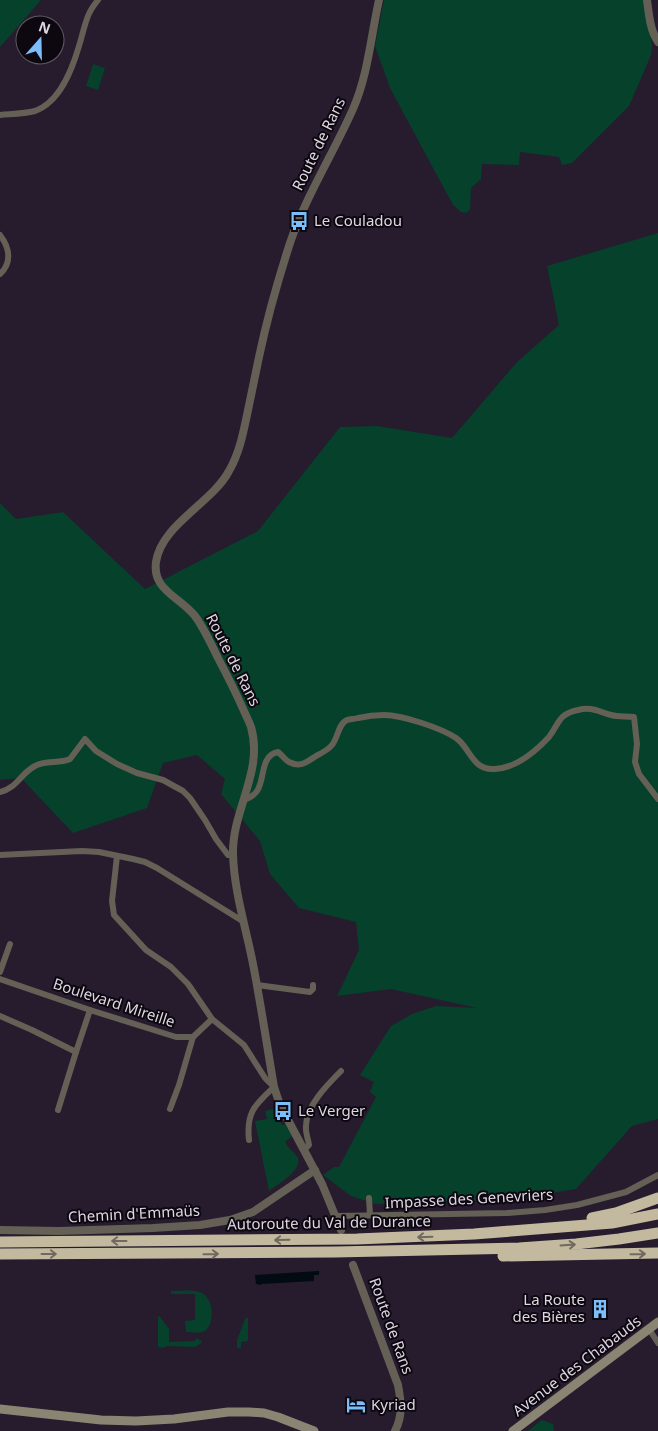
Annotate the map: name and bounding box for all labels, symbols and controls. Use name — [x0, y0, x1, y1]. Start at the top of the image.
north arrow — [15, 15, 65, 65]
text: N — [36, 16, 53, 38]
street label: Route de Rans — [287, 94, 349, 193]
bus stop icon: Le Couladou — [288, 210, 310, 232]
place label: Le Couladou — [314, 210, 402, 230]
street label: Route de Rans — [202, 610, 266, 709]
street label: Boulevard Mireille — [51, 973, 178, 1031]
bus stop icon: Le Verger — [272, 1100, 294, 1122]
place label: Le Verger — [298, 1100, 365, 1120]
street label: Impasse des Genevriers — [384, 1184, 554, 1212]
street label: Chemin d'Emmaüs — [67, 1200, 200, 1226]
street label: Autoroute du Val de Durance — [227, 1210, 431, 1234]
one-way arrow — [417, 1232, 433, 1241]
one-way arrow — [274, 1235, 290, 1245]
one-way arrow — [111, 1237, 127, 1246]
one-way arrow — [559, 1240, 575, 1249]
one-way arrow — [40, 1249, 56, 1259]
one-way arrow — [203, 1249, 219, 1258]
one-way arrow — [629, 1249, 645, 1258]
street label: Route de Rans — [365, 1275, 419, 1377]
place label: La Route des Bières — [513, 1289, 585, 1326]
building icon: La Route des Bières — [589, 1298, 611, 1320]
street label: Avenue des Chabauds — [508, 1310, 645, 1420]
hotel icon: Kyriad — [345, 1394, 367, 1416]
place label: Kyriad — [371, 1394, 416, 1414]

